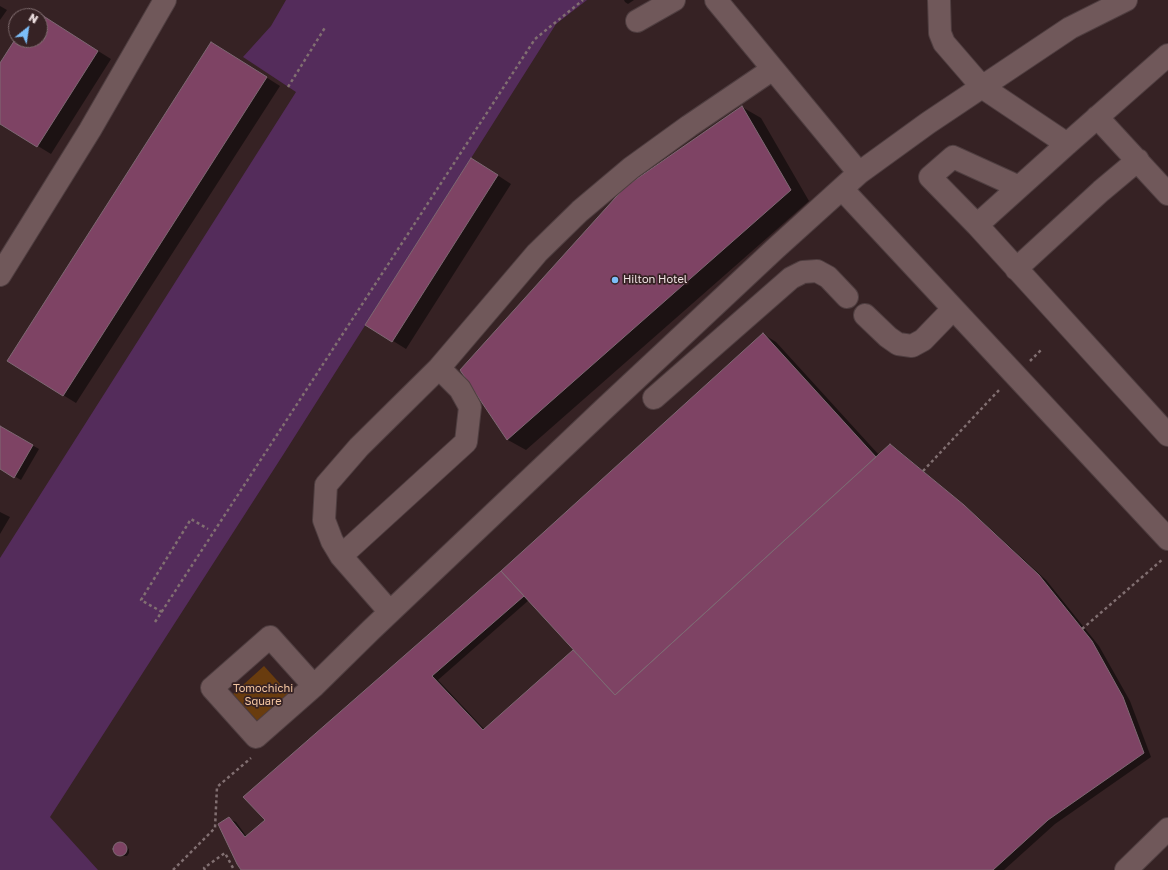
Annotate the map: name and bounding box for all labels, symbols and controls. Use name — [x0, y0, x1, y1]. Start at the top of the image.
north arrow — [8, 8, 48, 48]
text: N — [27, 10, 41, 26]
place label: Hilton Hotel — [623, 273, 687, 287]
marker: Hilton Hotel — [610, 275, 620, 285]
park label: Tomochichi Square — [233, 682, 293, 708]

